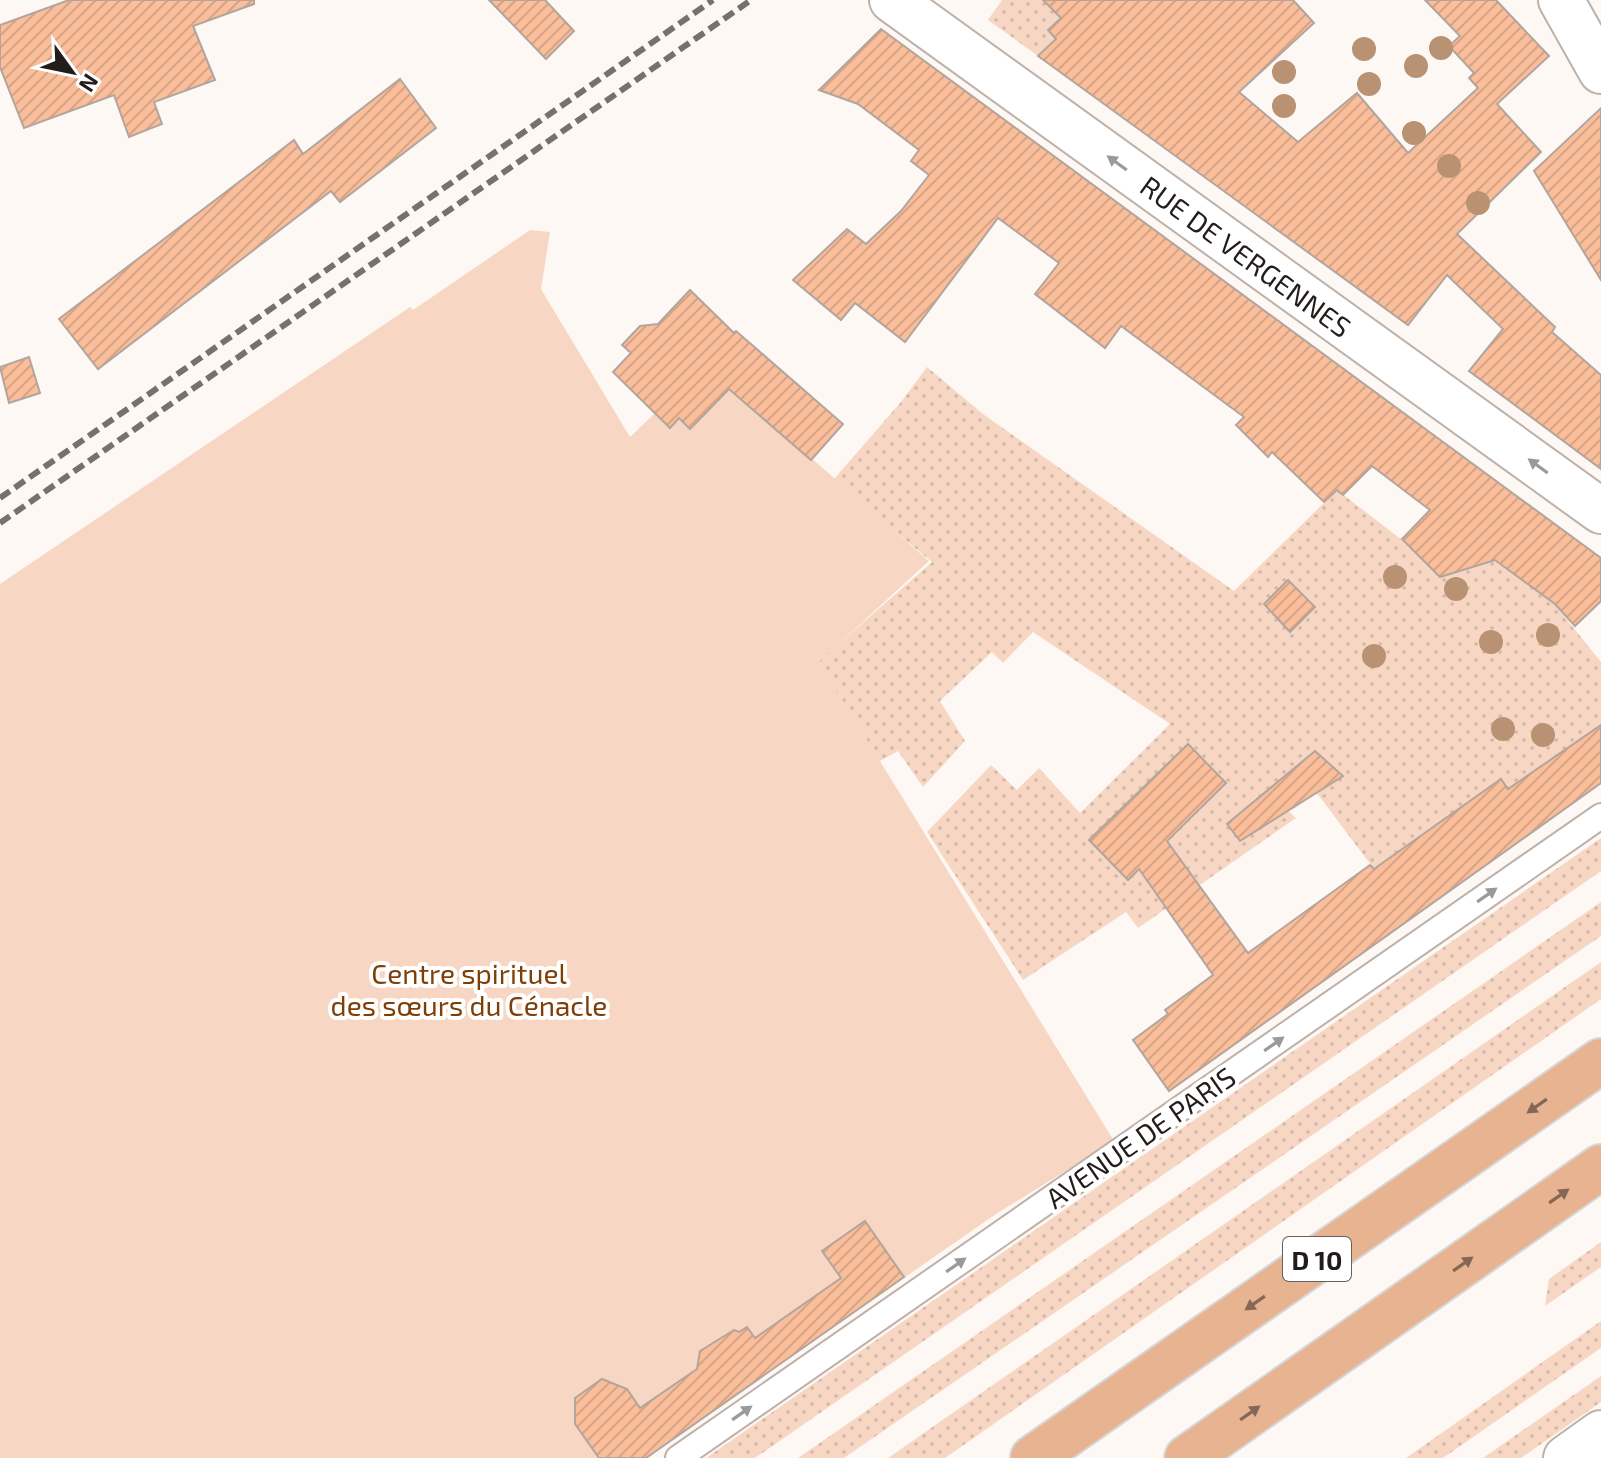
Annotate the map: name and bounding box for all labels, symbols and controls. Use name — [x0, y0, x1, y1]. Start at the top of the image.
north arrow — [32, 32, 112, 112]
text: N — [74, 70, 105, 97]
one-way arrow — [1107, 155, 1127, 171]
street label: RUE DE VERGENNES — [1134, 168, 1358, 344]
one-way arrow — [1527, 458, 1548, 474]
one-way arrow — [1477, 888, 1498, 903]
park label: Centre spirituel des sœurs du Cénacle — [331, 956, 607, 1022]
one-way arrow — [1263, 1037, 1284, 1052]
street label: AVENUE DE PARIS — [1039, 1059, 1241, 1215]
one-way arrow — [1527, 1097, 1548, 1113]
one-way arrow — [1548, 1189, 1569, 1205]
road number: D 10 — [1283, 1237, 1351, 1281]
one-way arrow — [1453, 1257, 1474, 1272]
one-way arrow — [945, 1258, 966, 1273]
one-way arrow — [1245, 1295, 1266, 1310]
one-way arrow — [732, 1406, 753, 1421]
one-way arrow — [1240, 1406, 1261, 1421]

